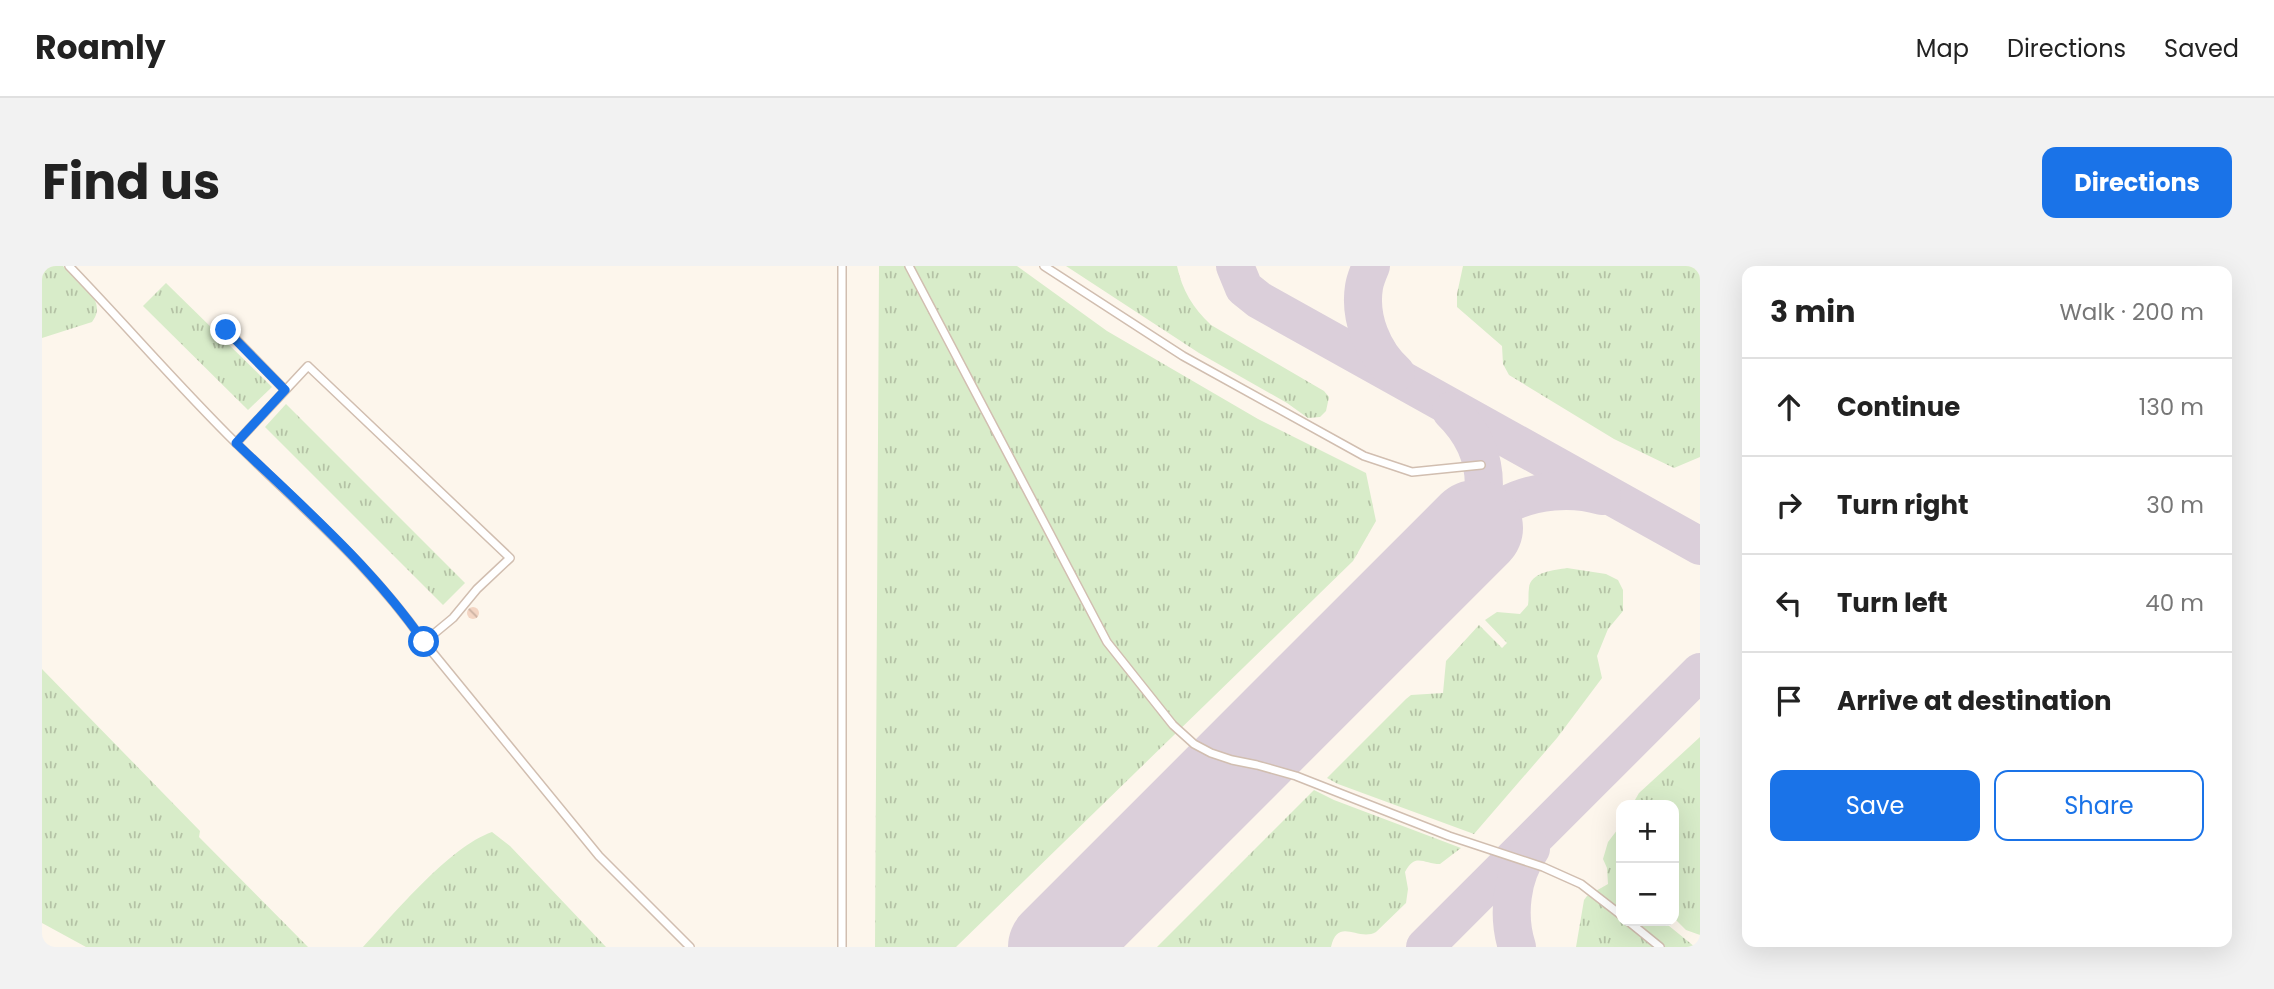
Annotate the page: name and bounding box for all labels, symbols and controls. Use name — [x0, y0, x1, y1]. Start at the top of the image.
text: Roamly — [35, 24, 165, 71]
text: Map — [1916, 32, 1969, 65]
text: Directions — [2007, 32, 2126, 65]
text: Saved — [2164, 32, 2239, 65]
button: Directions — [2042, 147, 2232, 218]
text: Find us — [42, 148, 220, 216]
text: 3 min — [1770, 290, 1855, 333]
text: Walk · 200 m — [2059, 296, 2204, 328]
route end — [210, 314, 241, 345]
icon: ahead — [1770, 388, 1808, 426]
text: Continue — [1837, 389, 1960, 425]
text: 130 m — [2139, 391, 2204, 423]
icon: right — [1770, 486, 1808, 524]
text: Turn right — [1837, 487, 1969, 523]
text: 30 m — [2146, 489, 2204, 521]
icon: left — [1770, 584, 1808, 622]
text: Turn left — [1837, 585, 1948, 621]
text: 40 m — [2145, 587, 2204, 619]
route start — [408, 626, 439, 657]
icon: arrive — [1770, 682, 1808, 720]
text: Arrive at destination — [1837, 683, 2112, 719]
button: Save — [1770, 770, 1980, 841]
button: Share — [1994, 770, 2204, 841]
map controls — [1616, 800, 1679, 926]
button: + — [1616, 800, 1679, 863]
button: − — [1616, 863, 1679, 926]

